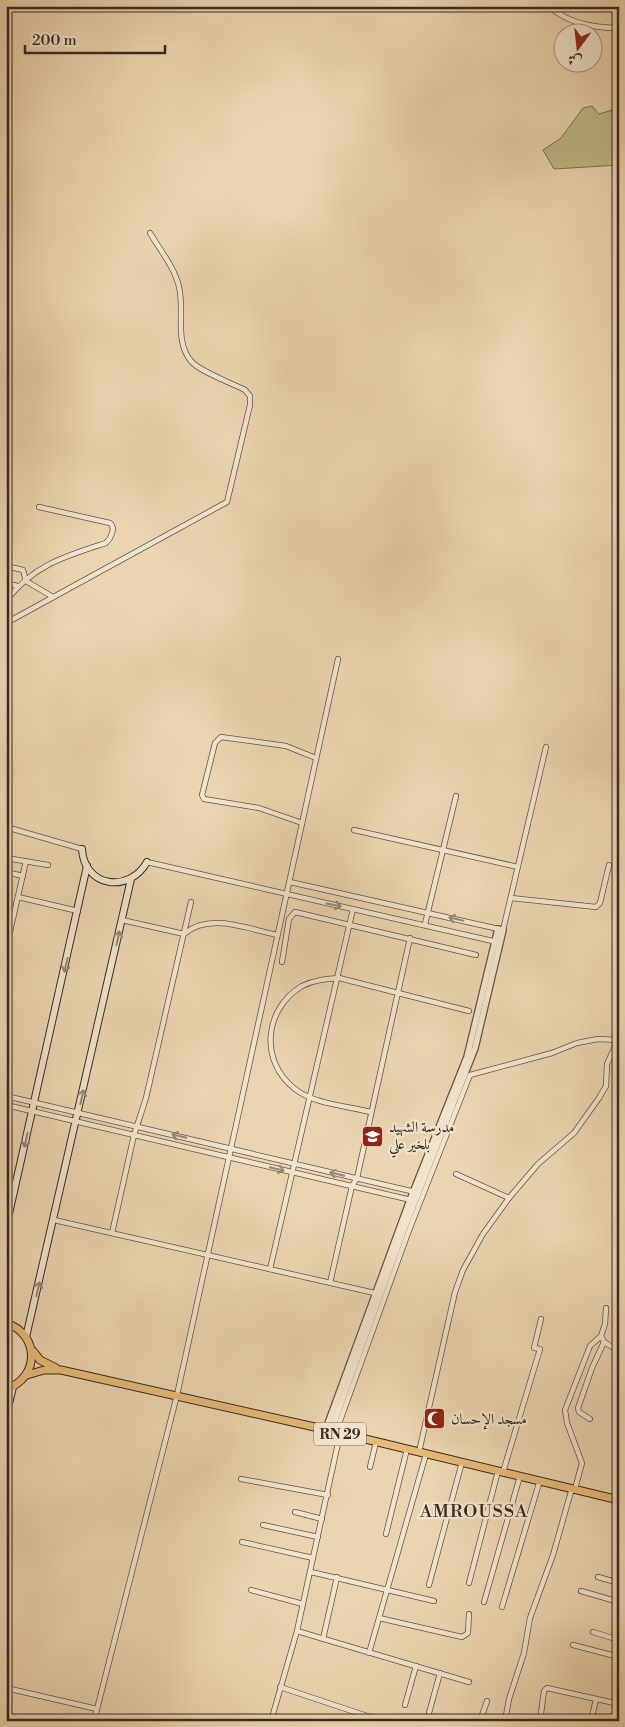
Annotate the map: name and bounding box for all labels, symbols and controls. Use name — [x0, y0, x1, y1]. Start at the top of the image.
scale bar — [25, 22, 165, 54]
north arrow — [552, 22, 602, 72]
text: 200 m — [32, 31, 77, 50]
text: ش — [566, 49, 584, 70]
one-way arrow — [326, 901, 342, 910]
one-way arrow — [448, 914, 464, 923]
one-way arrow — [113, 931, 123, 947]
one-way arrow — [61, 956, 70, 972]
one-way arrow — [78, 1089, 87, 1105]
place label: مدرسة الشهيد بلخير علي — [389, 1118, 454, 1158]
school or university icon: مدرسة الشهيد بلخير علي — [361, 1124, 385, 1148]
one-way arrow — [171, 1131, 187, 1140]
one-way arrow — [21, 1132, 30, 1148]
one-way arrow — [268, 1165, 284, 1174]
one-way arrow — [329, 1169, 345, 1178]
one-way arrow — [34, 1282, 43, 1298]
mosque icon: مسجد الإحسان — [423, 1407, 447, 1431]
place label: مسجد الإحسان — [451, 1410, 527, 1430]
road number: RN 29 — [314, 1422, 366, 1446]
district label: AMROUSSA — [419, 1500, 528, 1523]

